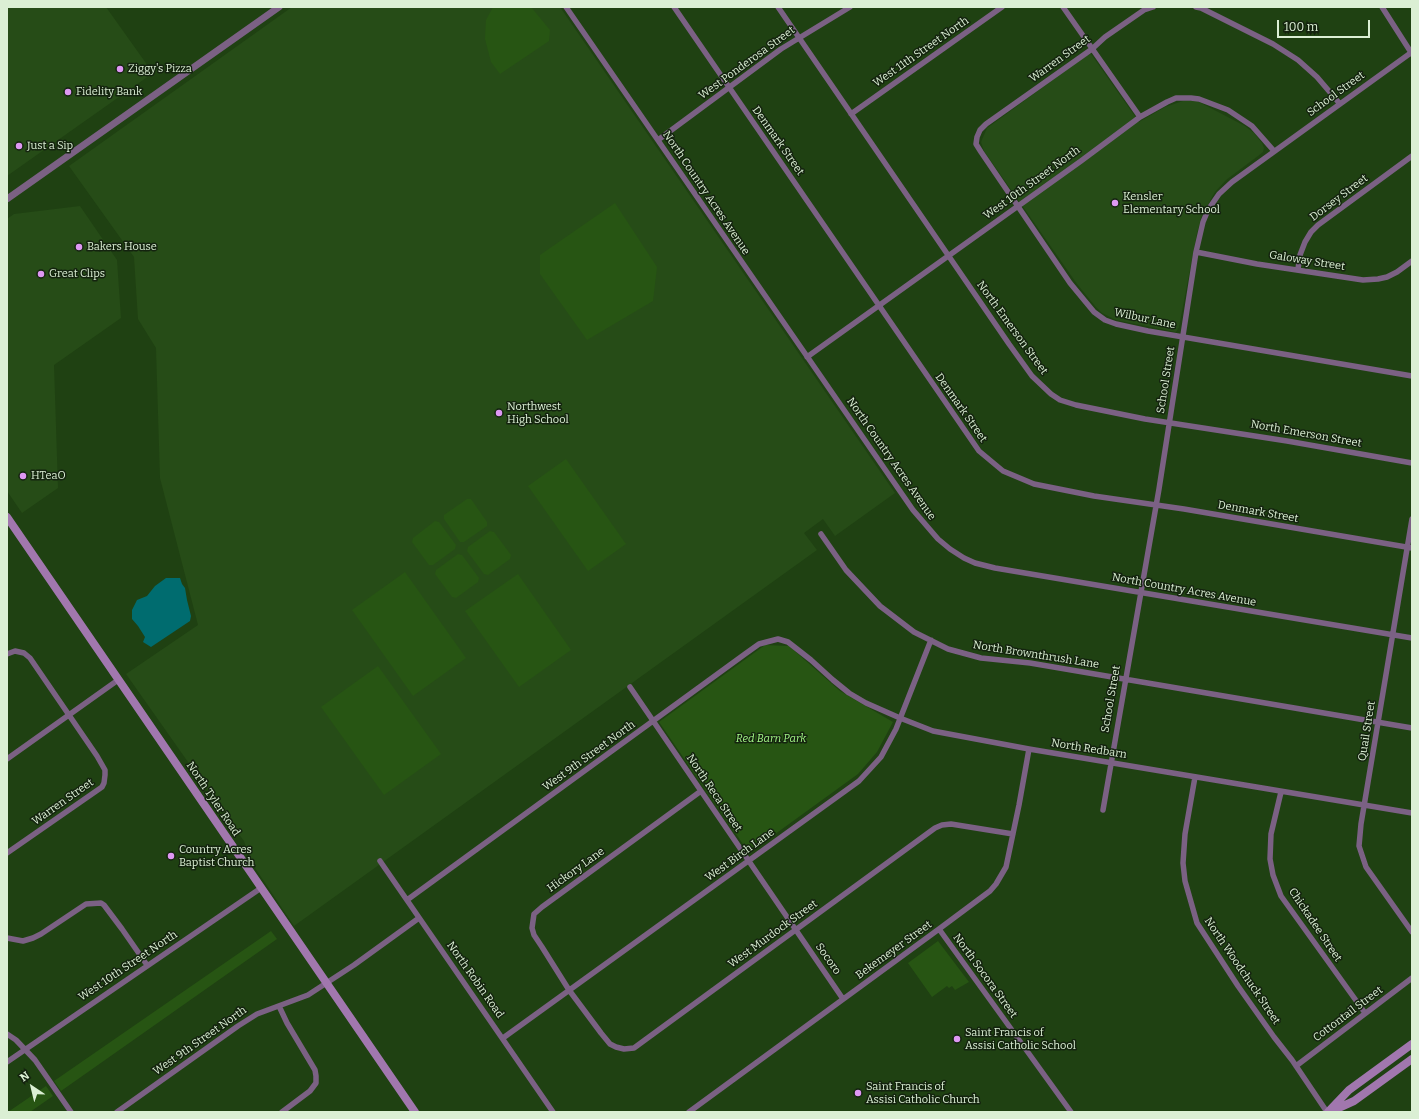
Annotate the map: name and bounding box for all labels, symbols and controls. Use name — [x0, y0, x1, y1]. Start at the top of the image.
scale bar — [1279, 12, 1372, 38]
street label: West 11th Street North — [871, 14, 971, 90]
text: 100 m — [1284, 20, 1318, 34]
street label: West Ponderosa Street — [696, 24, 798, 102]
street label: Warren Street — [1027, 33, 1093, 85]
place label: Ziggy's Pizza — [128, 62, 192, 76]
marker: Ziggy's Pizza — [115, 64, 125, 74]
street label: School Street — [1305, 69, 1367, 119]
place label: Fidelity Bank — [76, 85, 142, 99]
marker: Fidelity Bank — [63, 87, 73, 97]
street label: Denmark Street — [749, 104, 807, 178]
street label: North Country Acres Avenue — [660, 129, 752, 257]
place label: Just a Sip — [27, 139, 73, 153]
marker: Just a Sip — [14, 141, 24, 151]
street label: West 10th Street North — [981, 144, 1083, 222]
street label: Dorsey Street — [1307, 172, 1371, 224]
place label: Kensler Elementary School — [1123, 190, 1220, 216]
marker: Kensler Elementary School — [1110, 198, 1120, 208]
place label: Bakers House — [87, 240, 157, 254]
marker: Bakers House — [74, 242, 84, 252]
street label: Galoway Street — [1268, 248, 1346, 274]
place label: Great Clips — [49, 267, 105, 281]
marker: Great Clips — [36, 269, 46, 279]
street label: North Emerson Street — [974, 279, 1050, 377]
street label: Wilbur Lane — [1113, 306, 1177, 332]
street label: School Street — [1154, 345, 1178, 415]
street label: Denmark Street — [932, 371, 990, 445]
street label: North Country Acres Avenue — [844, 395, 938, 523]
place label: Northwest High School — [507, 400, 569, 426]
marker: Northwest High School — [494, 408, 504, 418]
street label: North Emerson Street — [1250, 418, 1362, 450]
place label: HTeaO — [31, 469, 66, 483]
marker: HTeaO — [18, 471, 28, 481]
street label: Denmark Street — [1217, 498, 1299, 526]
street label: North Country Acres Avenue — [1111, 571, 1257, 609]
street label: North Brownthrush Lane — [972, 639, 1100, 671]
street label: School Street — [1099, 664, 1123, 734]
street label: Quail Street — [1356, 700, 1378, 762]
street label: West 9th Street North — [540, 718, 638, 794]
park label: Red Barn Park — [736, 732, 806, 746]
street label: North Redbarn — [1050, 737, 1128, 761]
street label: North Reca Street — [683, 752, 745, 834]
street label: North Tyler Road — [183, 759, 243, 839]
street label: Warren Street — [30, 776, 96, 828]
street label: West Birch Lane — [703, 826, 777, 884]
place label: Country Acres Baptist Church — [179, 843, 254, 869]
street label: Hickory Lane — [545, 845, 607, 895]
marker: Country Acres Baptist Church — [166, 851, 176, 861]
street label: Chickadee Street — [1285, 886, 1345, 964]
street label: West Murdock Street — [726, 897, 820, 971]
street label: North Woodchuck Street — [1201, 915, 1283, 1027]
street label: Bekemeyer Street — [853, 918, 935, 982]
street label: West 10th Street North — [76, 928, 180, 1004]
street label: North Socora Street — [950, 931, 1020, 1021]
street label: North Robin Road — [444, 939, 506, 1021]
street label: Socoro — [812, 941, 844, 977]
street label: Cottontail Street — [1311, 984, 1385, 1044]
street label: West 9th Street North — [151, 1004, 249, 1078]
place label: Saint Francis of Assisi Catholic School — [965, 1026, 1076, 1052]
marker: Saint Francis of Assisi Catholic School — [952, 1034, 962, 1044]
north arrow — [12, 1067, 52, 1107]
text: N — [18, 1069, 32, 1085]
place label: Saint Francis of Assisi Catholic Church — [866, 1080, 980, 1106]
marker: Saint Francis of Assisi Catholic Church — [853, 1088, 863, 1098]

